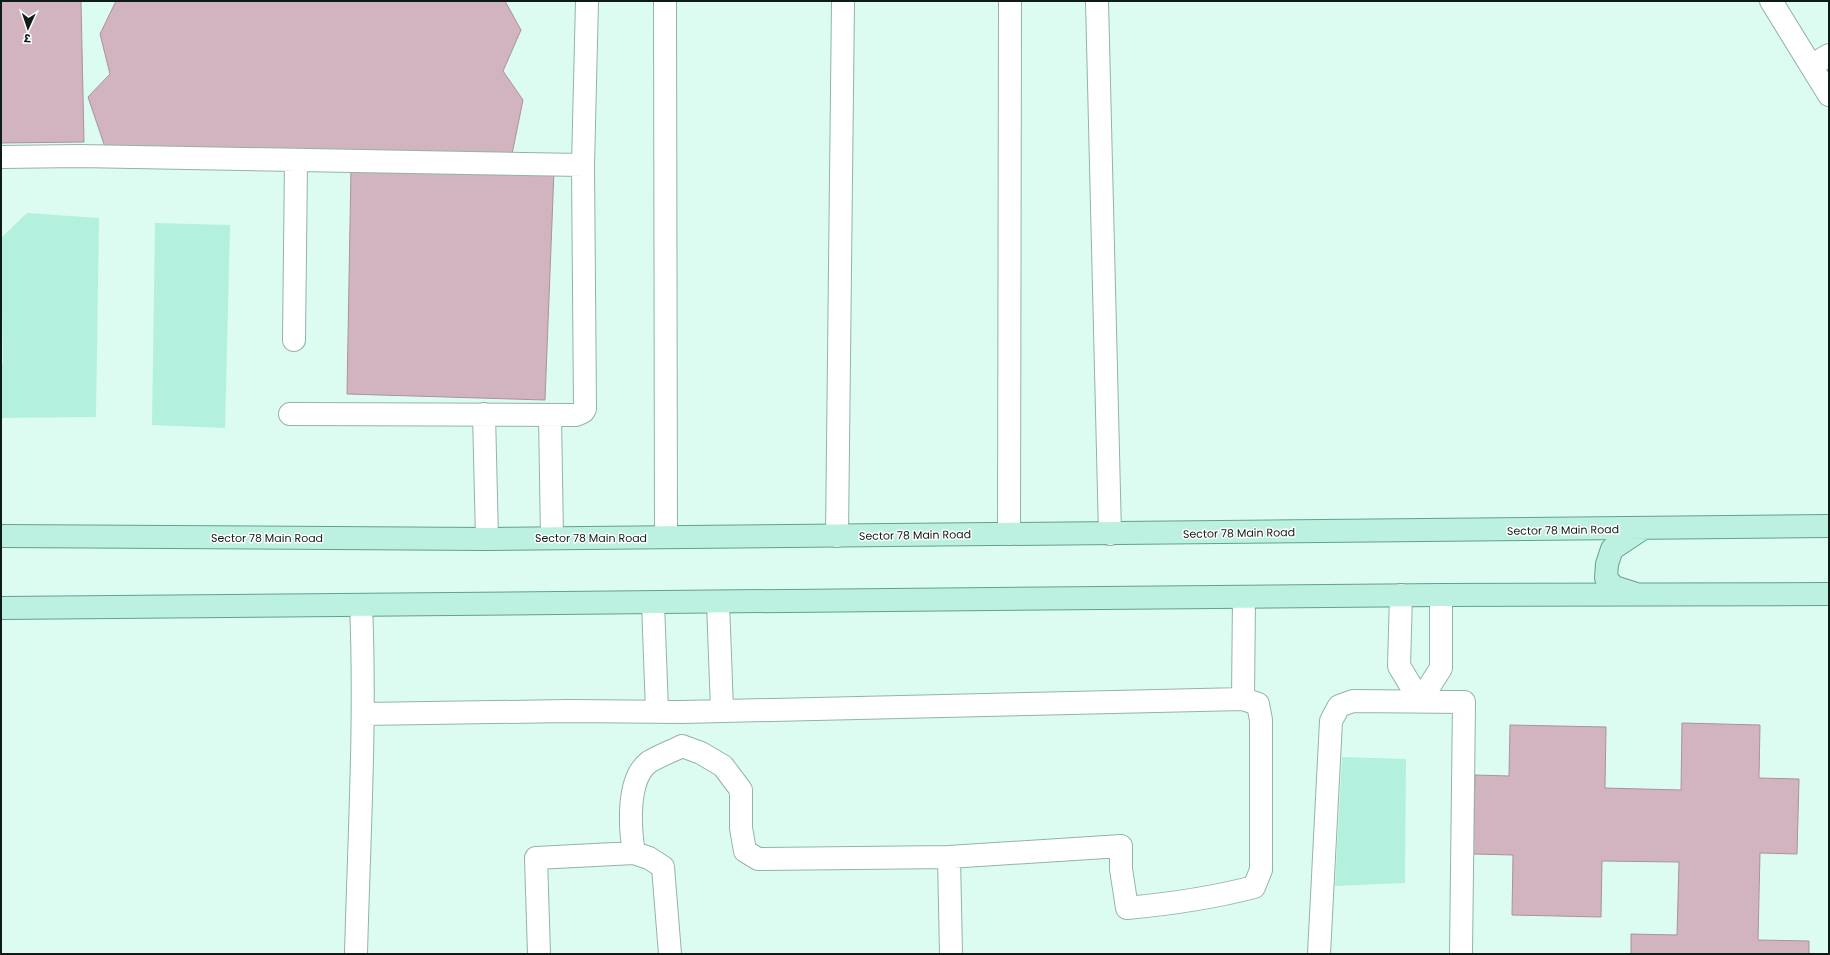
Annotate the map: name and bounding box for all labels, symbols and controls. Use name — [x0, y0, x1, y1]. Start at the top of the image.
north arrow — [8, 8, 48, 48]
text: उ — [23, 30, 32, 46]
street label: Sector 78 Main Road — [1507, 521, 1619, 539]
street label: Sector 78 Main Road — [1183, 524, 1295, 542]
street label: Sector 78 Main Road — [859, 526, 971, 544]
street label: Sector 78 Main Road — [211, 530, 323, 546]
street label: Sector 78 Main Road — [535, 530, 647, 546]

